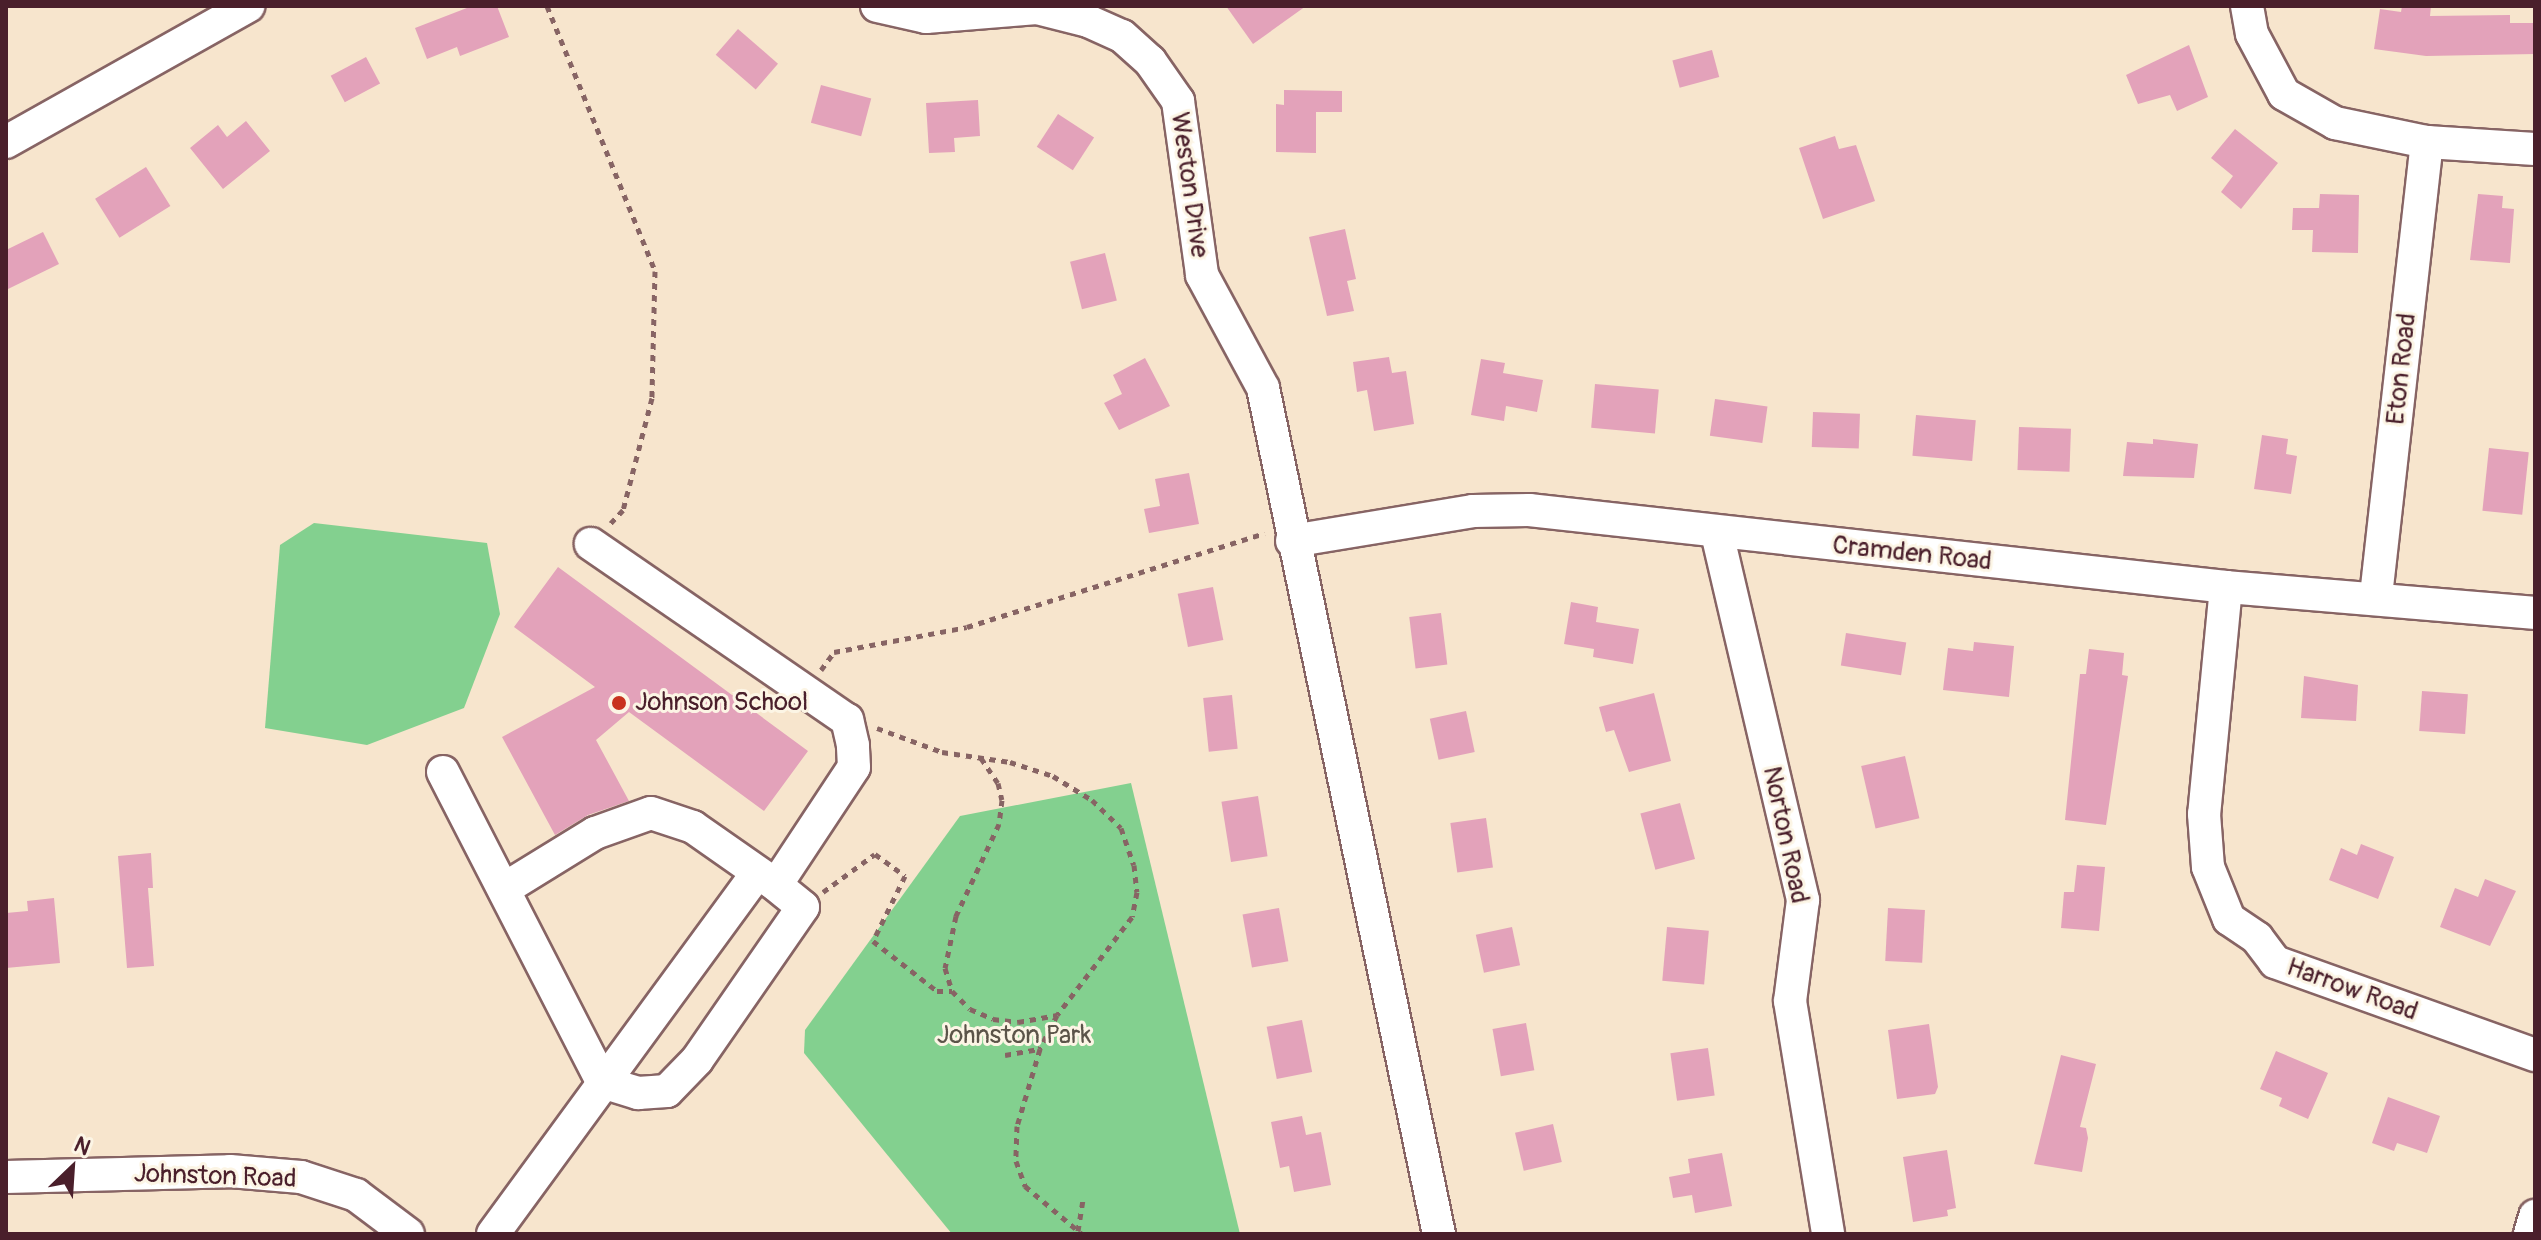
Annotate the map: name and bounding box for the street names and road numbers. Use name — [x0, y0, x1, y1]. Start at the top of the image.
street label: Weston Drive — [1163, 110, 1215, 260]
street label: Eton Road — [2381, 312, 2423, 426]
street label: Cramden Road — [1831, 530, 1993, 578]
street label: Norton Road — [1755, 764, 1815, 906]
street label: Harrow Road — [2282, 952, 2422, 1028]
street label: Johnston Road — [133, 1159, 297, 1195]

